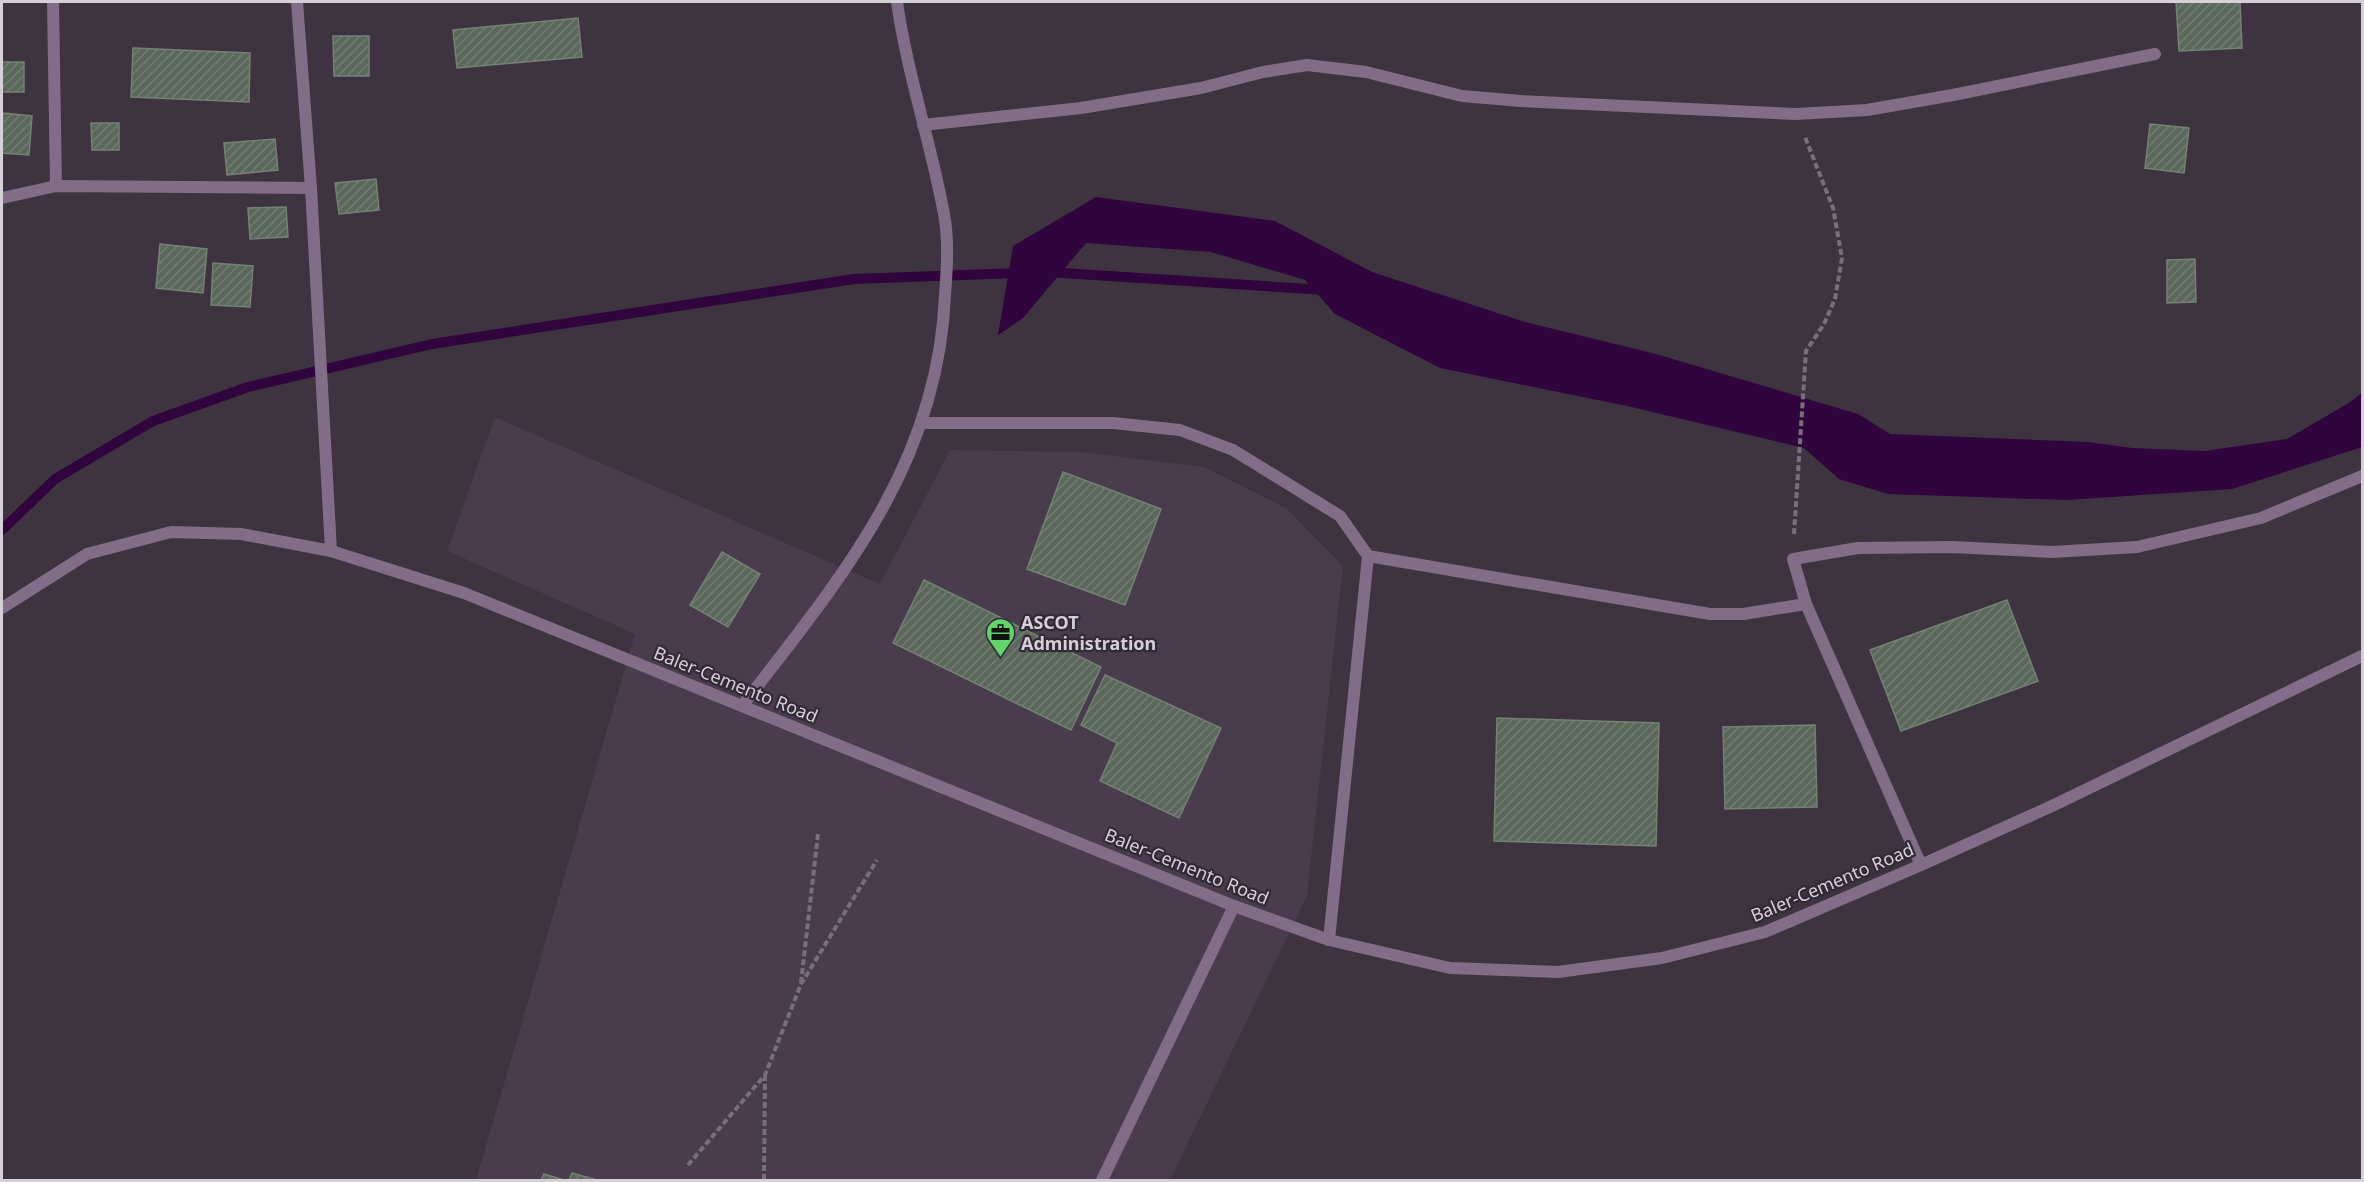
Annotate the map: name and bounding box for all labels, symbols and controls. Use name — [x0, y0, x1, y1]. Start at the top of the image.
place label: ASCOT Administration — [1021, 610, 1156, 655]
office icon: ASCOT Administration — [984, 616, 1016, 658]
street label: Baler-Cemento Road — [650, 640, 822, 728]
street label: Baler-Cemento Road — [1101, 822, 1273, 910]
street label: Baler-Cemento Road — [1747, 837, 1917, 927]

